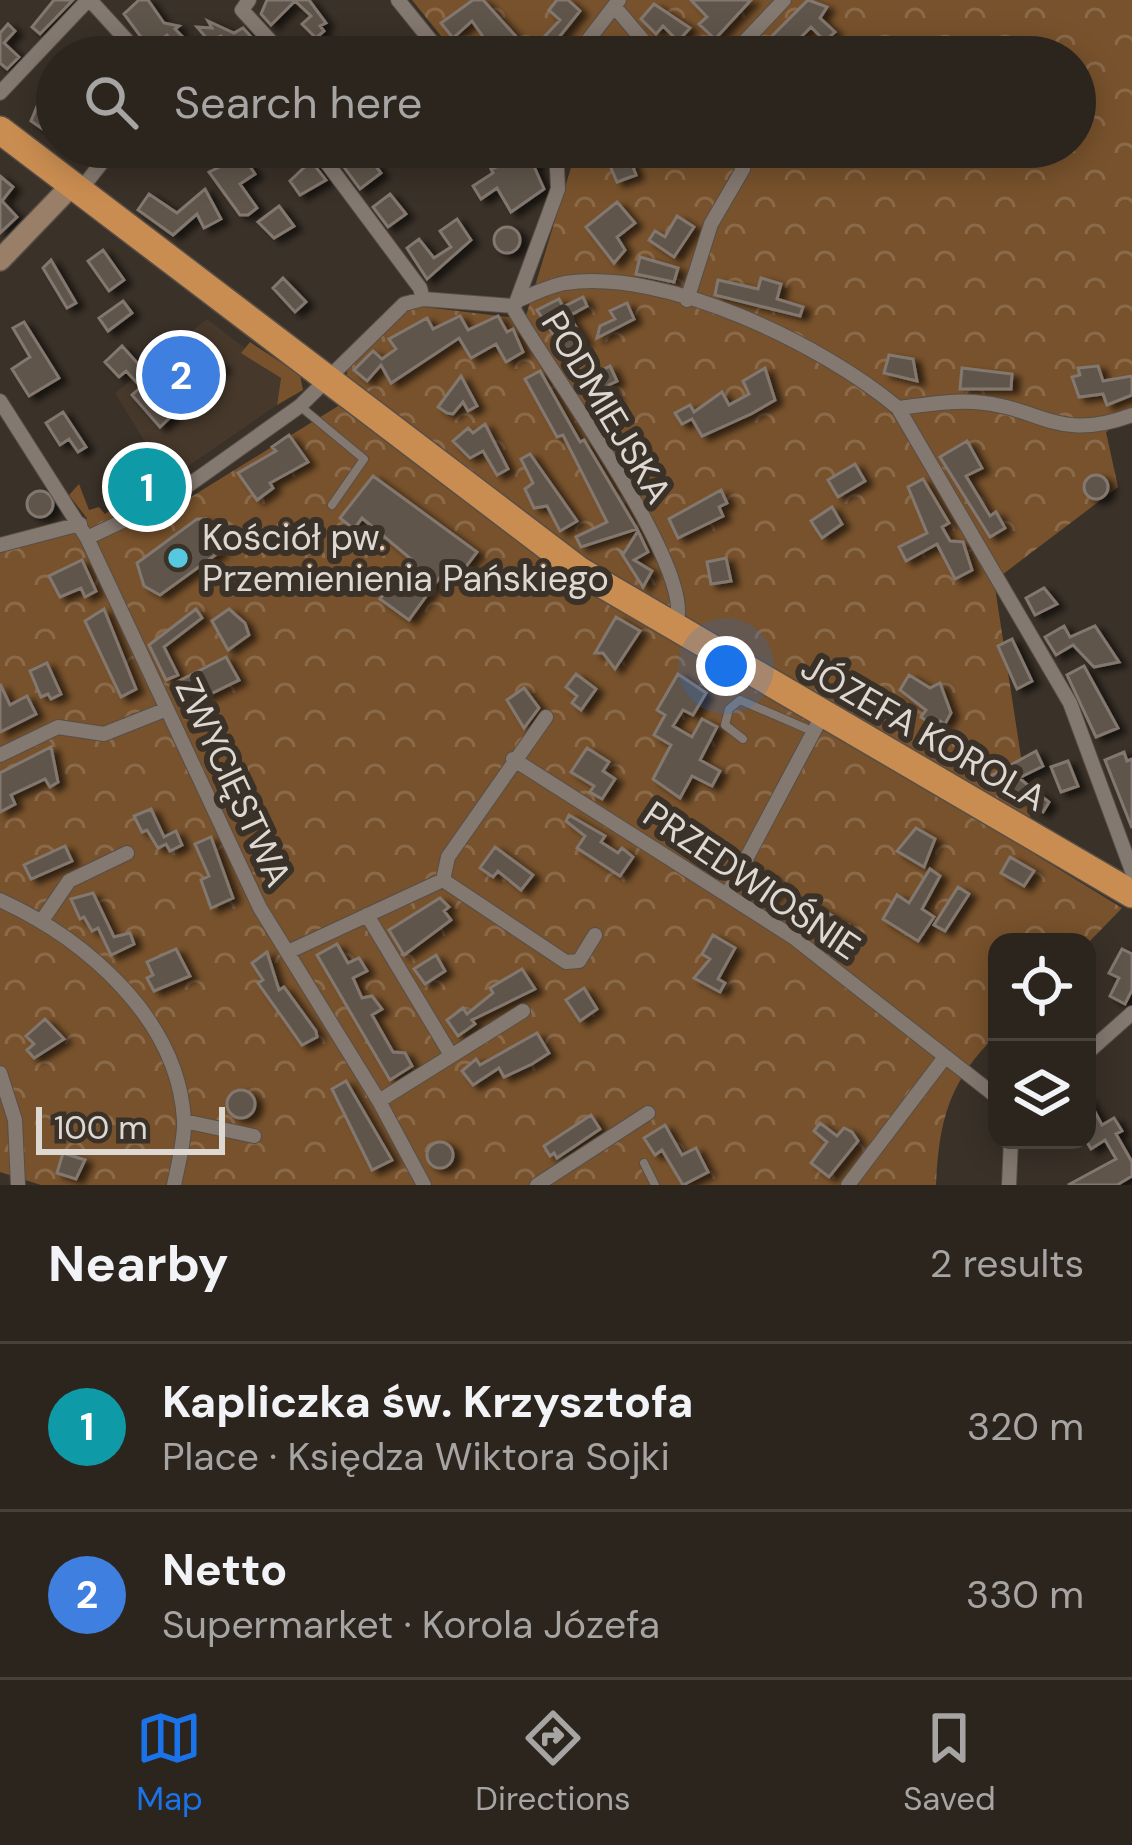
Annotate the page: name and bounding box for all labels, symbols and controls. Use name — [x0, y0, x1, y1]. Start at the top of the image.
search box — [36, 36, 1096, 168]
icon: search — [78, 69, 144, 135]
text: Search here — [174, 73, 422, 132]
street label: PODMIEJSKA — [531, 302, 682, 512]
pin: 2 — [142, 330, 220, 420]
pin: 1 — [108, 442, 186, 532]
place label: Kościół pw. Przemienienia Pańskiego — [202, 514, 609, 602]
marker: Kościół pw. Przemienienia Pańskiego — [165, 545, 191, 571]
your location — [696, 636, 756, 696]
street label: JÓZEFA KOROLA — [793, 643, 1055, 822]
street label: ZWYCIĘSTWA — [165, 670, 302, 894]
street label: PRZEDWIOŚNIE — [634, 791, 869, 970]
map controls — [988, 933, 1096, 1149]
button: locate — [988, 933, 1096, 1041]
button: layers — [988, 1041, 1096, 1149]
scale bar — [36, 1101, 225, 1154]
text: 100 m — [54, 1106, 148, 1149]
text: Nearby — [48, 1230, 229, 1297]
text: 2 results — [930, 1238, 1084, 1289]
text: Kapliczka św. Krzysztofa — [162, 1372, 693, 1431]
text: 1 — [80, 1401, 94, 1452]
text: 320 m — [967, 1401, 1084, 1452]
text: Place · Księdza Wiktora Sojki — [162, 1431, 670, 1482]
text: Netto — [162, 1540, 287, 1599]
text: 2 — [76, 1569, 98, 1620]
text: 330 m — [966, 1569, 1084, 1620]
text: Supermarket · Korola Józefa — [162, 1599, 660, 1650]
tab: Map — [136, 1705, 203, 1820]
tab: Directions — [475, 1705, 631, 1820]
tab: Saved — [903, 1705, 996, 1820]

